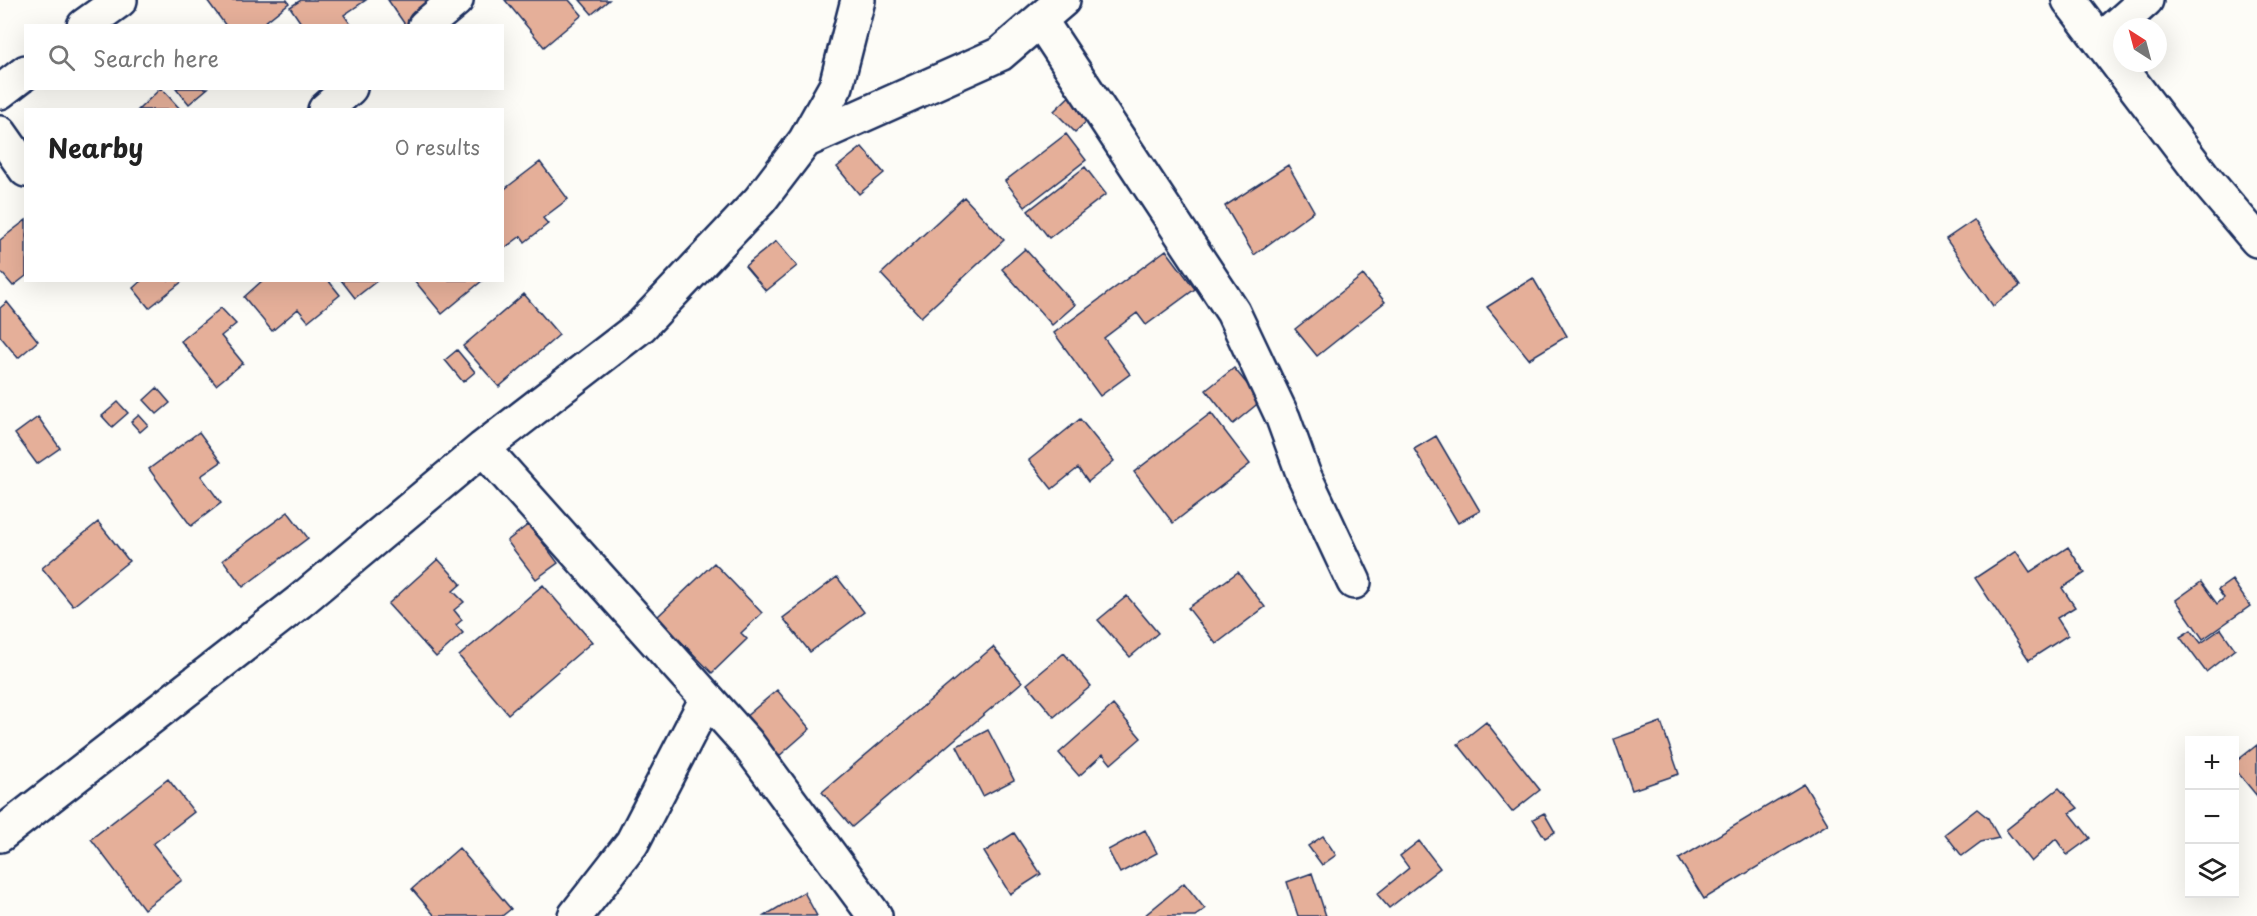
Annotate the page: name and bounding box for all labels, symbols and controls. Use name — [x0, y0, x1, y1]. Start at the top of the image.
north arrow — [2113, 18, 2167, 72]
search box — [24, 24, 504, 90]
icon: search — [45, 41, 78, 74]
text: Search here — [93, 41, 219, 74]
text: Nearby — [48, 128, 143, 167]
text: 0 results — [395, 132, 480, 162]
map controls — [2185, 736, 2239, 898]
button: + — [2185, 736, 2239, 790]
button: − — [2185, 790, 2239, 844]
button: layers — [2185, 844, 2239, 898]

